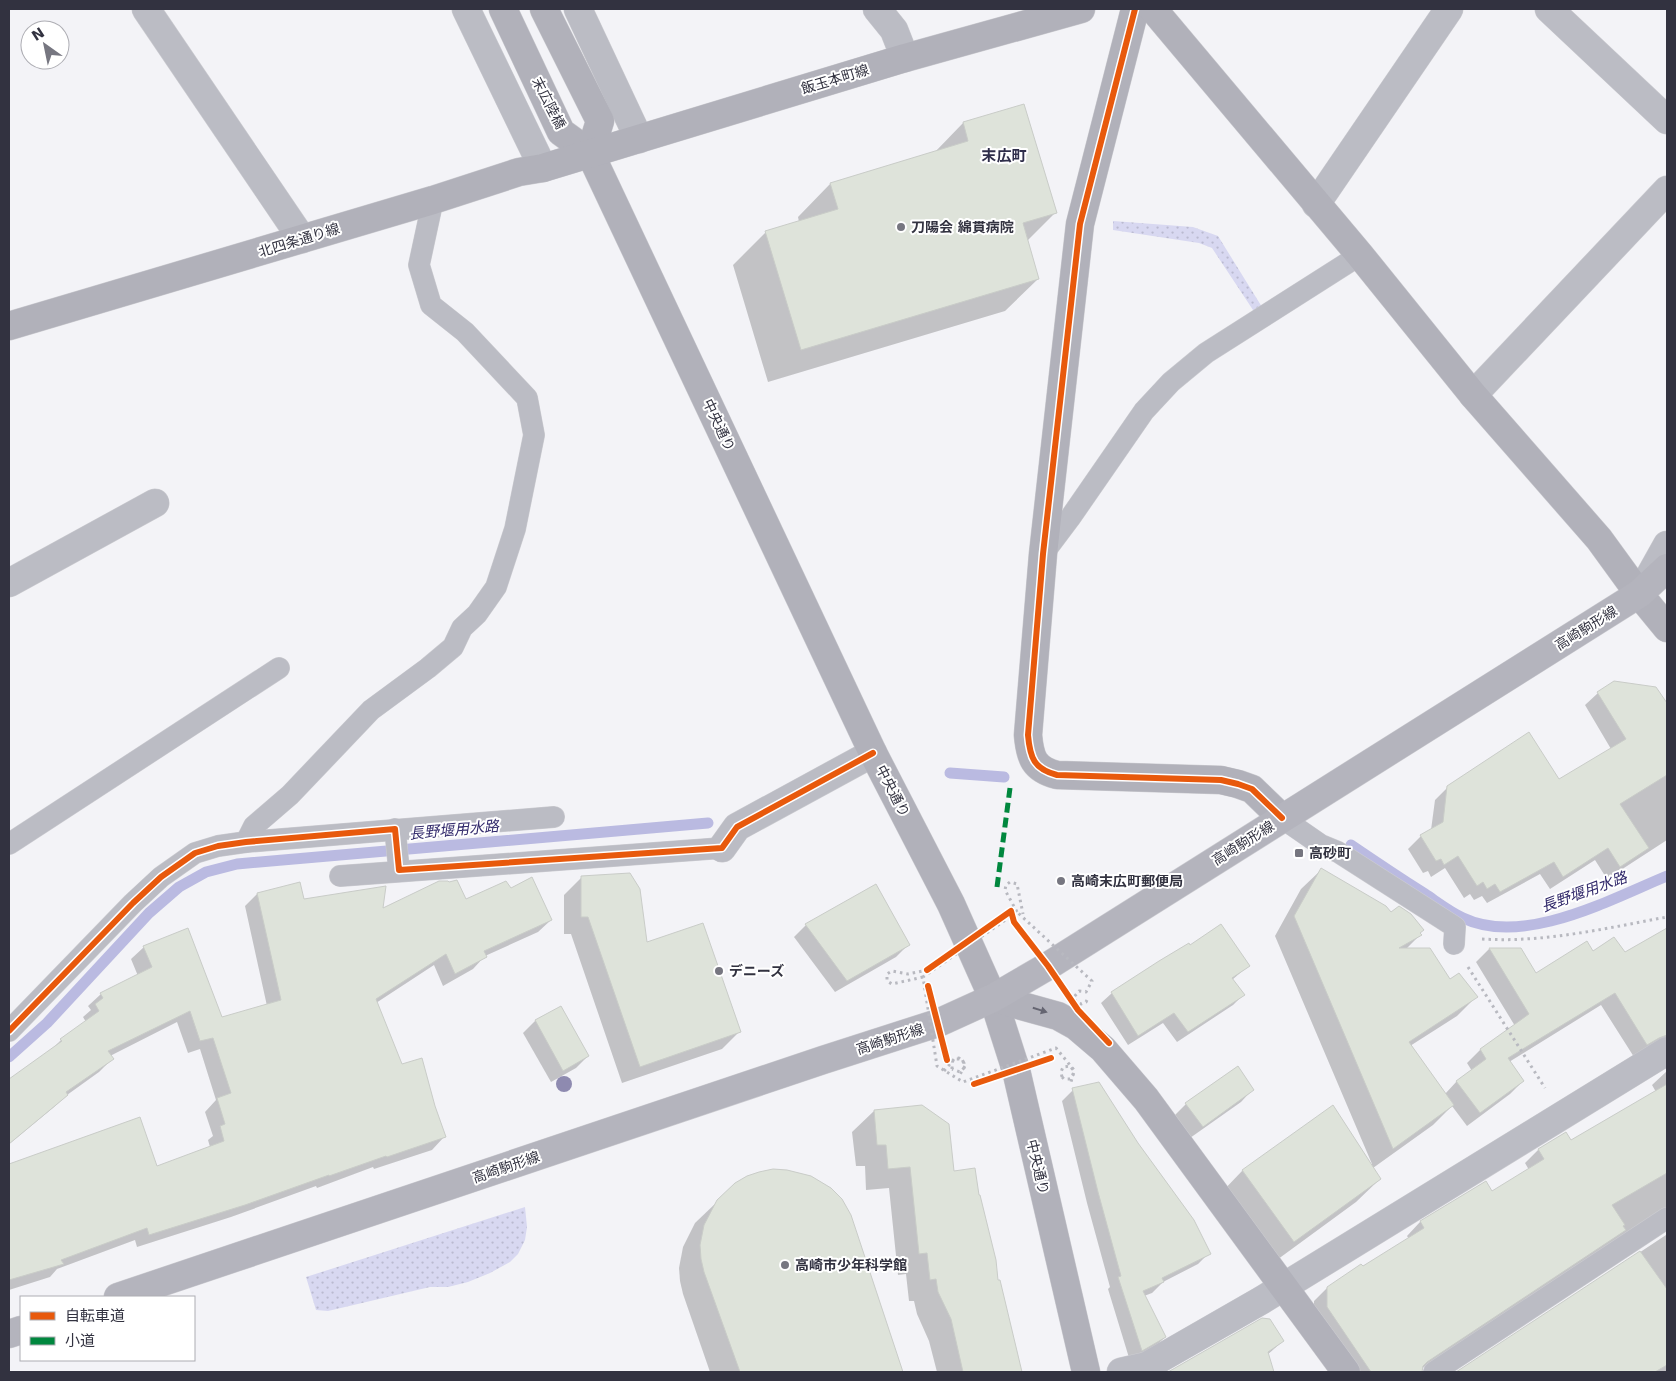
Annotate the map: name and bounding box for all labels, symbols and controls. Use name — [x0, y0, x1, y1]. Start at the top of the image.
north arrow — [20, 20, 70, 70]
text: N — [29, 24, 47, 44]
street label: 飯玉本町線 — [799, 61, 871, 97]
street label: 末広陸橋 — [529, 74, 569, 132]
district label: 末広町 — [981, 147, 1027, 165]
place label: 刀陽会 綿貫病院 — [911, 219, 1014, 235]
street label: 北四条通り線 — [256, 220, 342, 260]
marker: 刀陽会 綿貫病院 — [895, 221, 907, 233]
street label: 中央通り — [700, 396, 738, 454]
street label: 高崎駒形線 — [1552, 603, 1620, 653]
street label: 中央通り — [873, 762, 913, 820]
water label: 長野堰用水路 — [408, 817, 502, 843]
street label: 高崎駒形線 — [1209, 818, 1277, 868]
place label: 高砂町 — [1309, 845, 1351, 861]
marker: 高砂町 — [1293, 847, 1305, 859]
water label: 長野堰用水路 — [1539, 867, 1631, 916]
place label: 高崎末広町郵便局 — [1071, 873, 1183, 889]
marker: 高崎末広町郵便局 — [1055, 875, 1067, 887]
place label: デニーズ — [729, 963, 784, 979]
marker: デニーズ — [713, 965, 725, 977]
one-way arrow — [1032, 1007, 1047, 1015]
street label: 高崎駒形線 — [854, 1021, 926, 1057]
street label: 中央通り — [1024, 1138, 1052, 1196]
street label: 高崎駒形線 — [470, 1148, 542, 1186]
place label: 高崎市少年科学館 — [795, 1257, 907, 1273]
marker: 高崎市少年科学館 — [779, 1259, 791, 1271]
legend — [20, 1296, 195, 1361]
text: 自転車道 — [65, 1307, 125, 1325]
text: 小道 — [65, 1332, 95, 1350]

